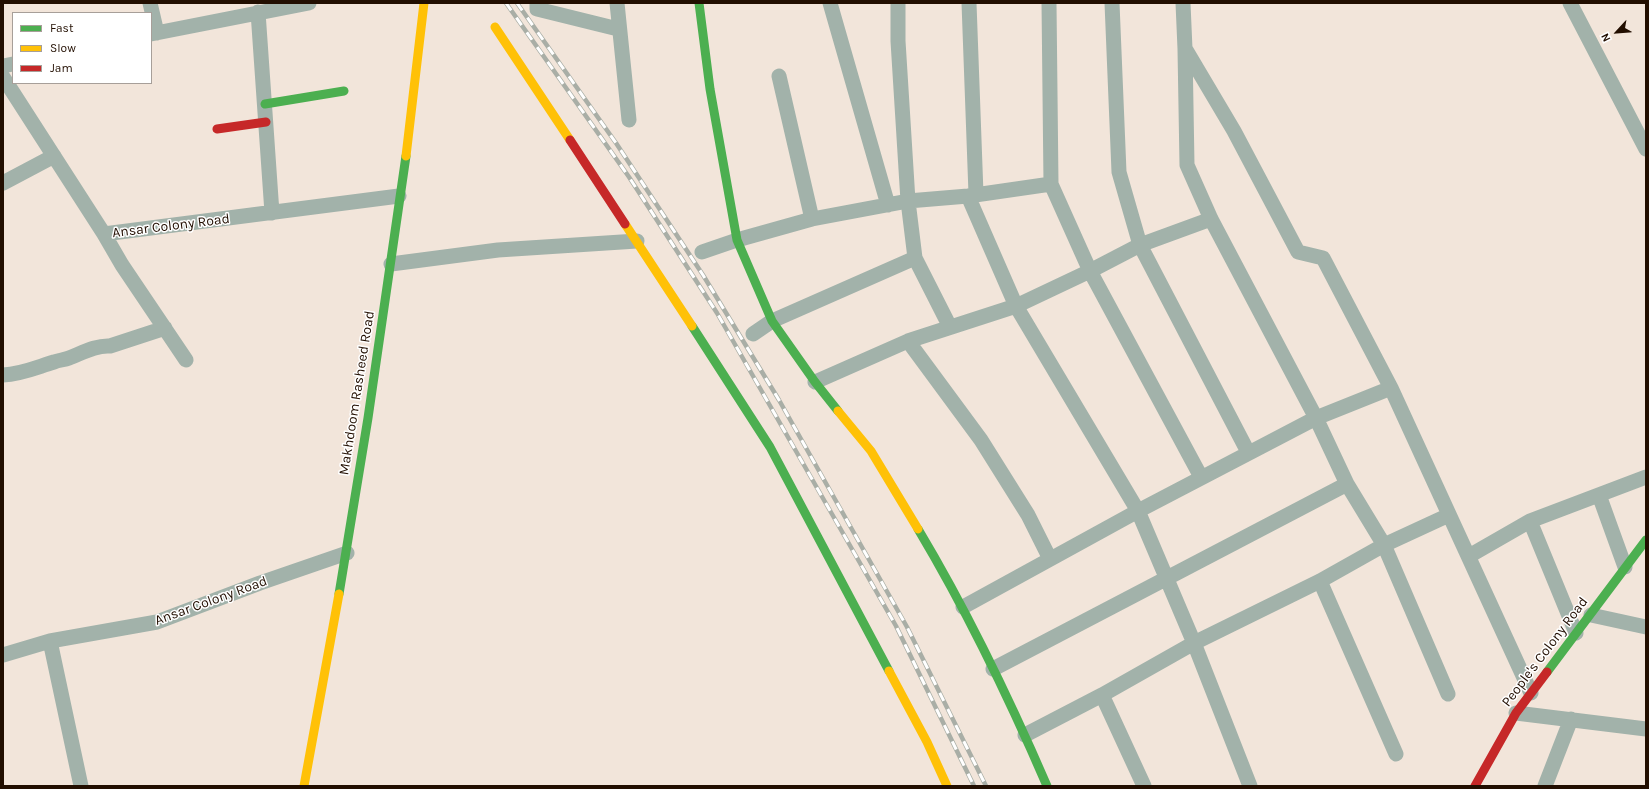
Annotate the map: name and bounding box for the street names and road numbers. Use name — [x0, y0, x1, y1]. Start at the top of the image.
street label: Ansar Colony Road — [111, 210, 231, 242]
street label: Makhdoom Rasheed Road — [336, 310, 378, 476]
street label: Ansar Colony Road — [153, 573, 269, 629]
street label: People's Colony Road — [1498, 594, 1592, 710]

